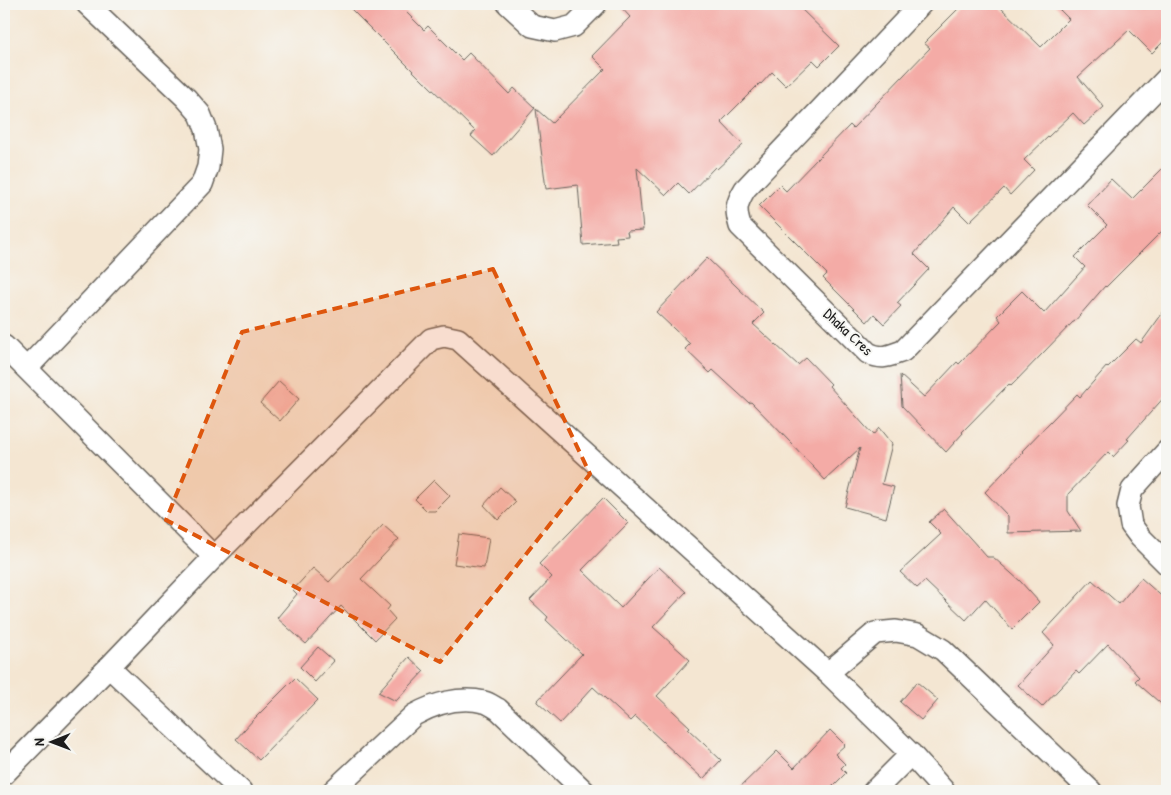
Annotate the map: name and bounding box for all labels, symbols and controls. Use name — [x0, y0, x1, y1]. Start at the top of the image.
street label: Dhaka Cres — [819, 303, 878, 360]
north arrow — [28, 718, 78, 768]
text: N — [29, 738, 48, 746]

